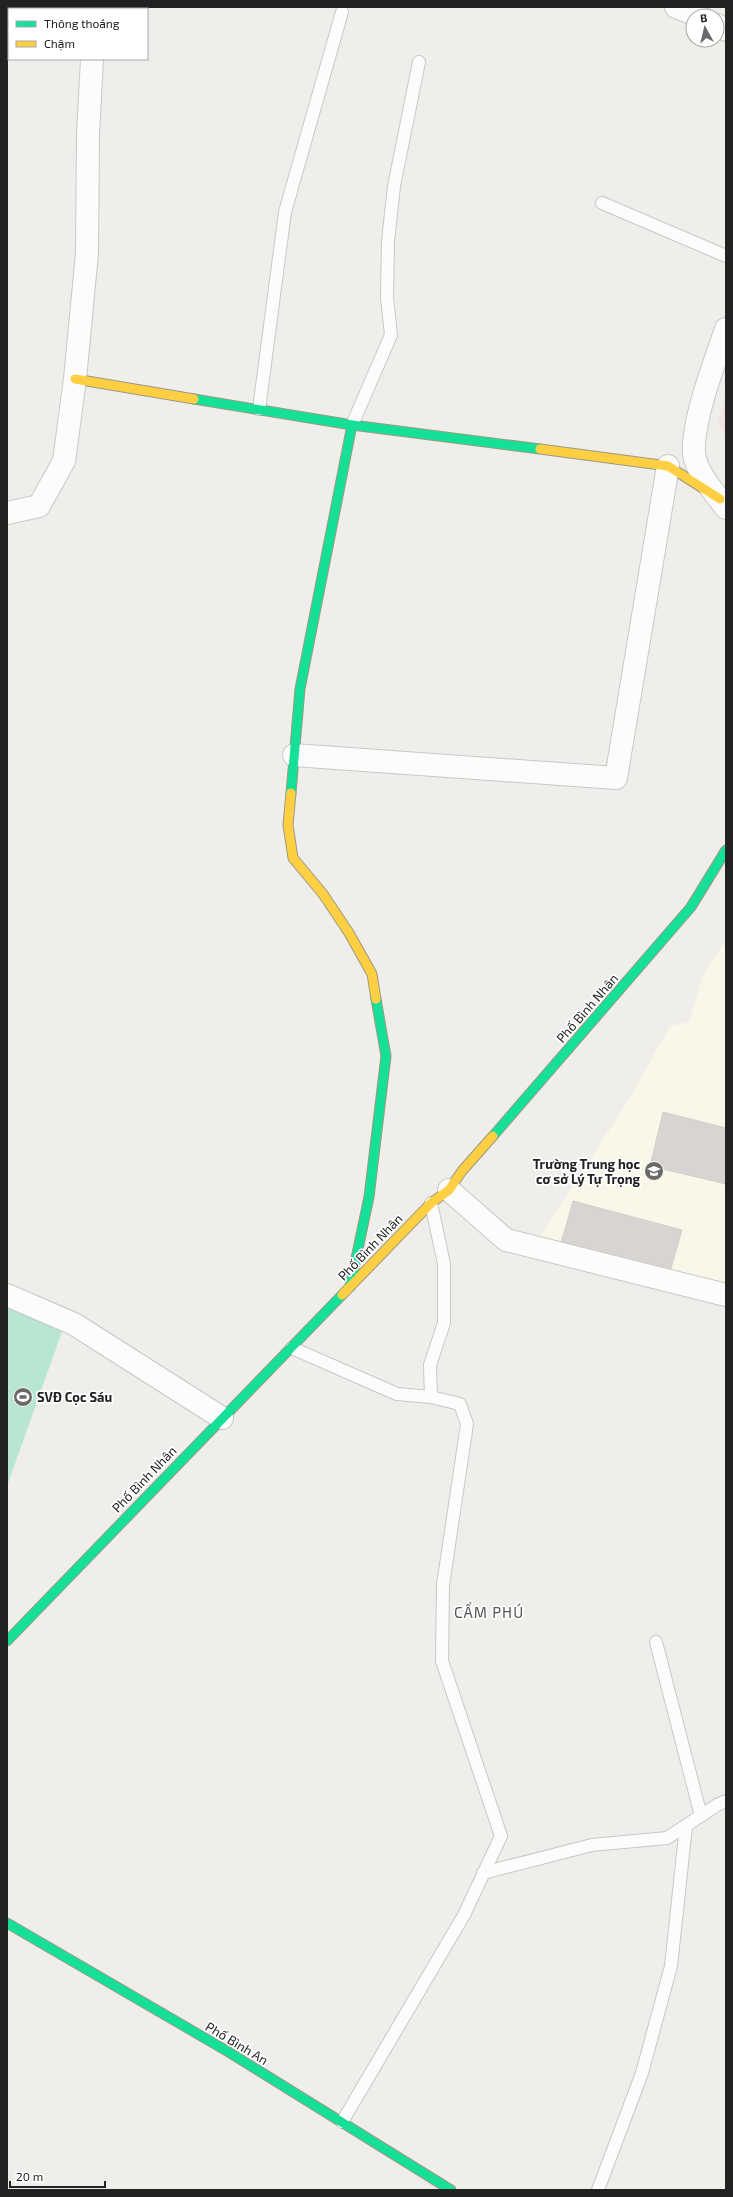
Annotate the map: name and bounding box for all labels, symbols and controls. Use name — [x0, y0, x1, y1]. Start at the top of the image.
legend — [8, 8, 148, 60]
north arrow — [685, 8, 725, 48]
text: B — [699, 11, 708, 25]
text: Thông thoáng — [44, 16, 120, 30]
text: Chậm — [44, 36, 75, 51]
street label: Phố Bình Nhân — [553, 970, 621, 1046]
place label: Trường Trung học cơ sở Lý Tự Trọng — [533, 1156, 640, 1187]
school or university icon: Trường Trung học cơ sở Lý Tự Trọng — [643, 1160, 665, 1182]
street label: Phố Bình Nhân — [334, 1210, 406, 1284]
sports icon: SVĐ Cọc Sáu — [12, 1386, 34, 1408]
place label: SVĐ Cọc Sáu — [37, 1389, 112, 1405]
street label: Phố Bình Nhân — [108, 1442, 180, 1516]
district label: CẨM PHÚ — [454, 1601, 524, 1621]
street label: Phố Bình An — [203, 2018, 271, 2068]
scale bar — [10, 2163, 105, 2189]
text: 20 m — [16, 2169, 43, 2183]

